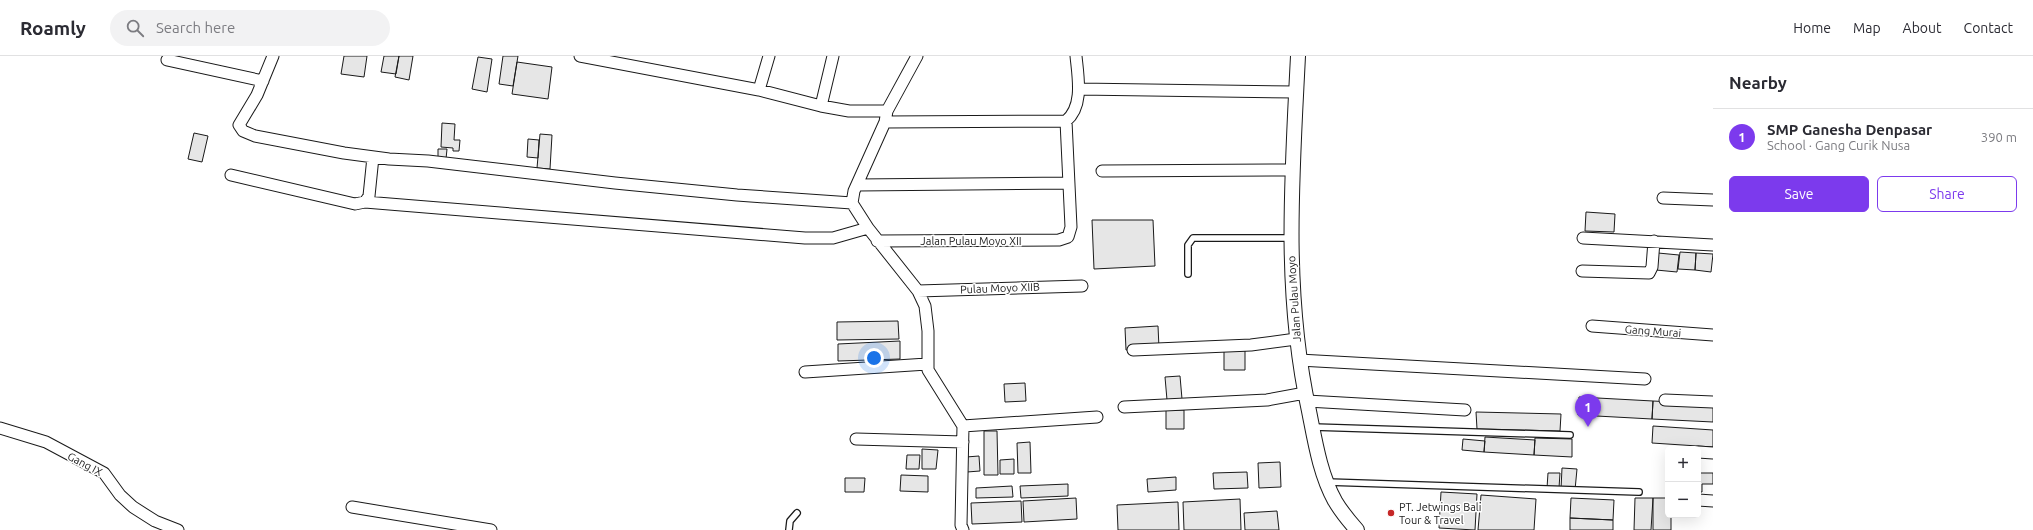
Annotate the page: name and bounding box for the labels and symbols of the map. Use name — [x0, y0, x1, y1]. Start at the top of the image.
street label: Jalan Pulau Moyo XII — [920, 235, 1022, 247]
street label: Jalan Pulau Moyo — [1285, 256, 1303, 342]
street label: Pulau Moyo XIIB — [960, 281, 1040, 295]
street label: Gang Murai — [1624, 323, 1682, 339]
your location — [864, 348, 884, 368]
pin: 1 — [1575, 394, 1601, 427]
street label: Gang IX — [66, 450, 105, 478]
place label: PT. Jetwings Bali Tour & Travel — [1399, 501, 1481, 526]
marker: PT. Jetwings Bali Tour & Travel — [1386, 508, 1396, 518]

